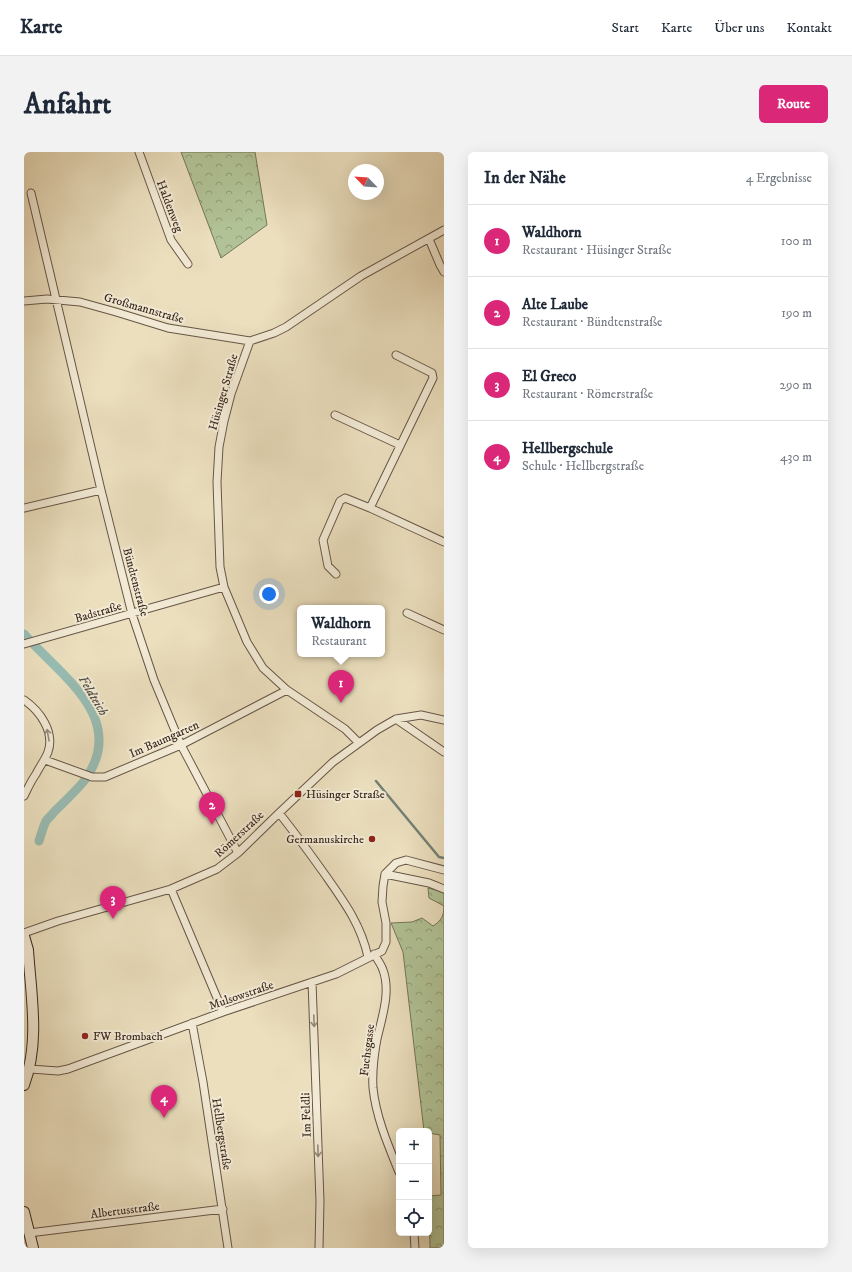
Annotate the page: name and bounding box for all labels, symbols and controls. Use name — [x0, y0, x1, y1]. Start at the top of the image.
text: Karte — [20, 16, 62, 39]
text: Start — [612, 19, 639, 37]
text: Karte — [661, 19, 692, 37]
text: Über uns — [714, 19, 764, 37]
text: Kontakt — [786, 19, 832, 37]
button: Route — [759, 85, 828, 123]
text: Anfahrt — [24, 87, 111, 122]
north arrow — [348, 164, 384, 200]
text: In der Nähe — [484, 167, 566, 189]
text: 4 Ergebnisse — [746, 170, 812, 186]
street label: Haldenweg — [153, 178, 186, 234]
text: Waldhorn — [522, 223, 582, 242]
text: 1 — [495, 233, 499, 249]
text: 100 m — [781, 233, 812, 249]
text: Restaurant · Hüsinger Straße — [522, 242, 672, 258]
street label: Großmannstraße — [102, 290, 185, 327]
text: Alte Laube — [522, 295, 588, 314]
text: 2 — [494, 305, 500, 321]
text: 190 m — [781, 305, 812, 321]
text: Restaurant · Bündtenstraße — [522, 314, 662, 330]
street label: Hüsinger Straße — [205, 352, 242, 432]
text: El Greco — [522, 367, 576, 386]
text: 3 — [495, 377, 499, 393]
text: 290 m — [780, 377, 812, 393]
text: Restaurant · Römerstraße — [522, 386, 653, 402]
text: Hellbergschule — [522, 439, 613, 458]
text: 4 — [493, 449, 501, 465]
text: 430 m — [780, 449, 812, 465]
text: Schule · Hellbergstraße — [522, 458, 644, 474]
street label: Bündtenstraße — [119, 546, 152, 618]
your location — [259, 584, 279, 604]
street label: Badstraße — [73, 599, 123, 626]
popup — [297, 605, 385, 657]
text: Waldhorn — [311, 614, 371, 633]
text: Restaurant — [311, 633, 367, 649]
pin: 1 — [328, 670, 354, 703]
water label: Feldteich — [75, 673, 111, 719]
street label: Im Baumgarten — [127, 717, 202, 761]
one-way arrow — [44, 729, 52, 742]
place label: Hüsinger Straße — [306, 787, 385, 802]
marker: Hüsinger Straße — [293, 789, 303, 799]
pin: 2 — [199, 792, 225, 825]
street label: Römerstraße — [212, 808, 267, 861]
place label: Germanuskirche — [286, 832, 364, 847]
marker: Germanuskirche — [367, 834, 377, 844]
pin: 3 — [100, 886, 126, 919]
street label: Mulsowstraße — [207, 977, 275, 1014]
one-way arrow — [310, 1014, 318, 1027]
street label: Fuchsgasse — [357, 1023, 378, 1077]
place label: FW Brombach — [93, 1029, 164, 1044]
marker: FW Brombach — [80, 1031, 90, 1041]
pin: 4 — [151, 1085, 177, 1118]
street label: Im Feldli — [298, 1092, 315, 1138]
street label: Hellbergstraße — [208, 1097, 235, 1171]
map controls — [396, 1128, 432, 1236]
button: + — [396, 1128, 432, 1164]
one-way arrow — [314, 1144, 322, 1157]
button: − — [396, 1164, 432, 1200]
street label: Albertusstraße — [90, 1199, 161, 1222]
button: locate — [396, 1200, 432, 1236]

